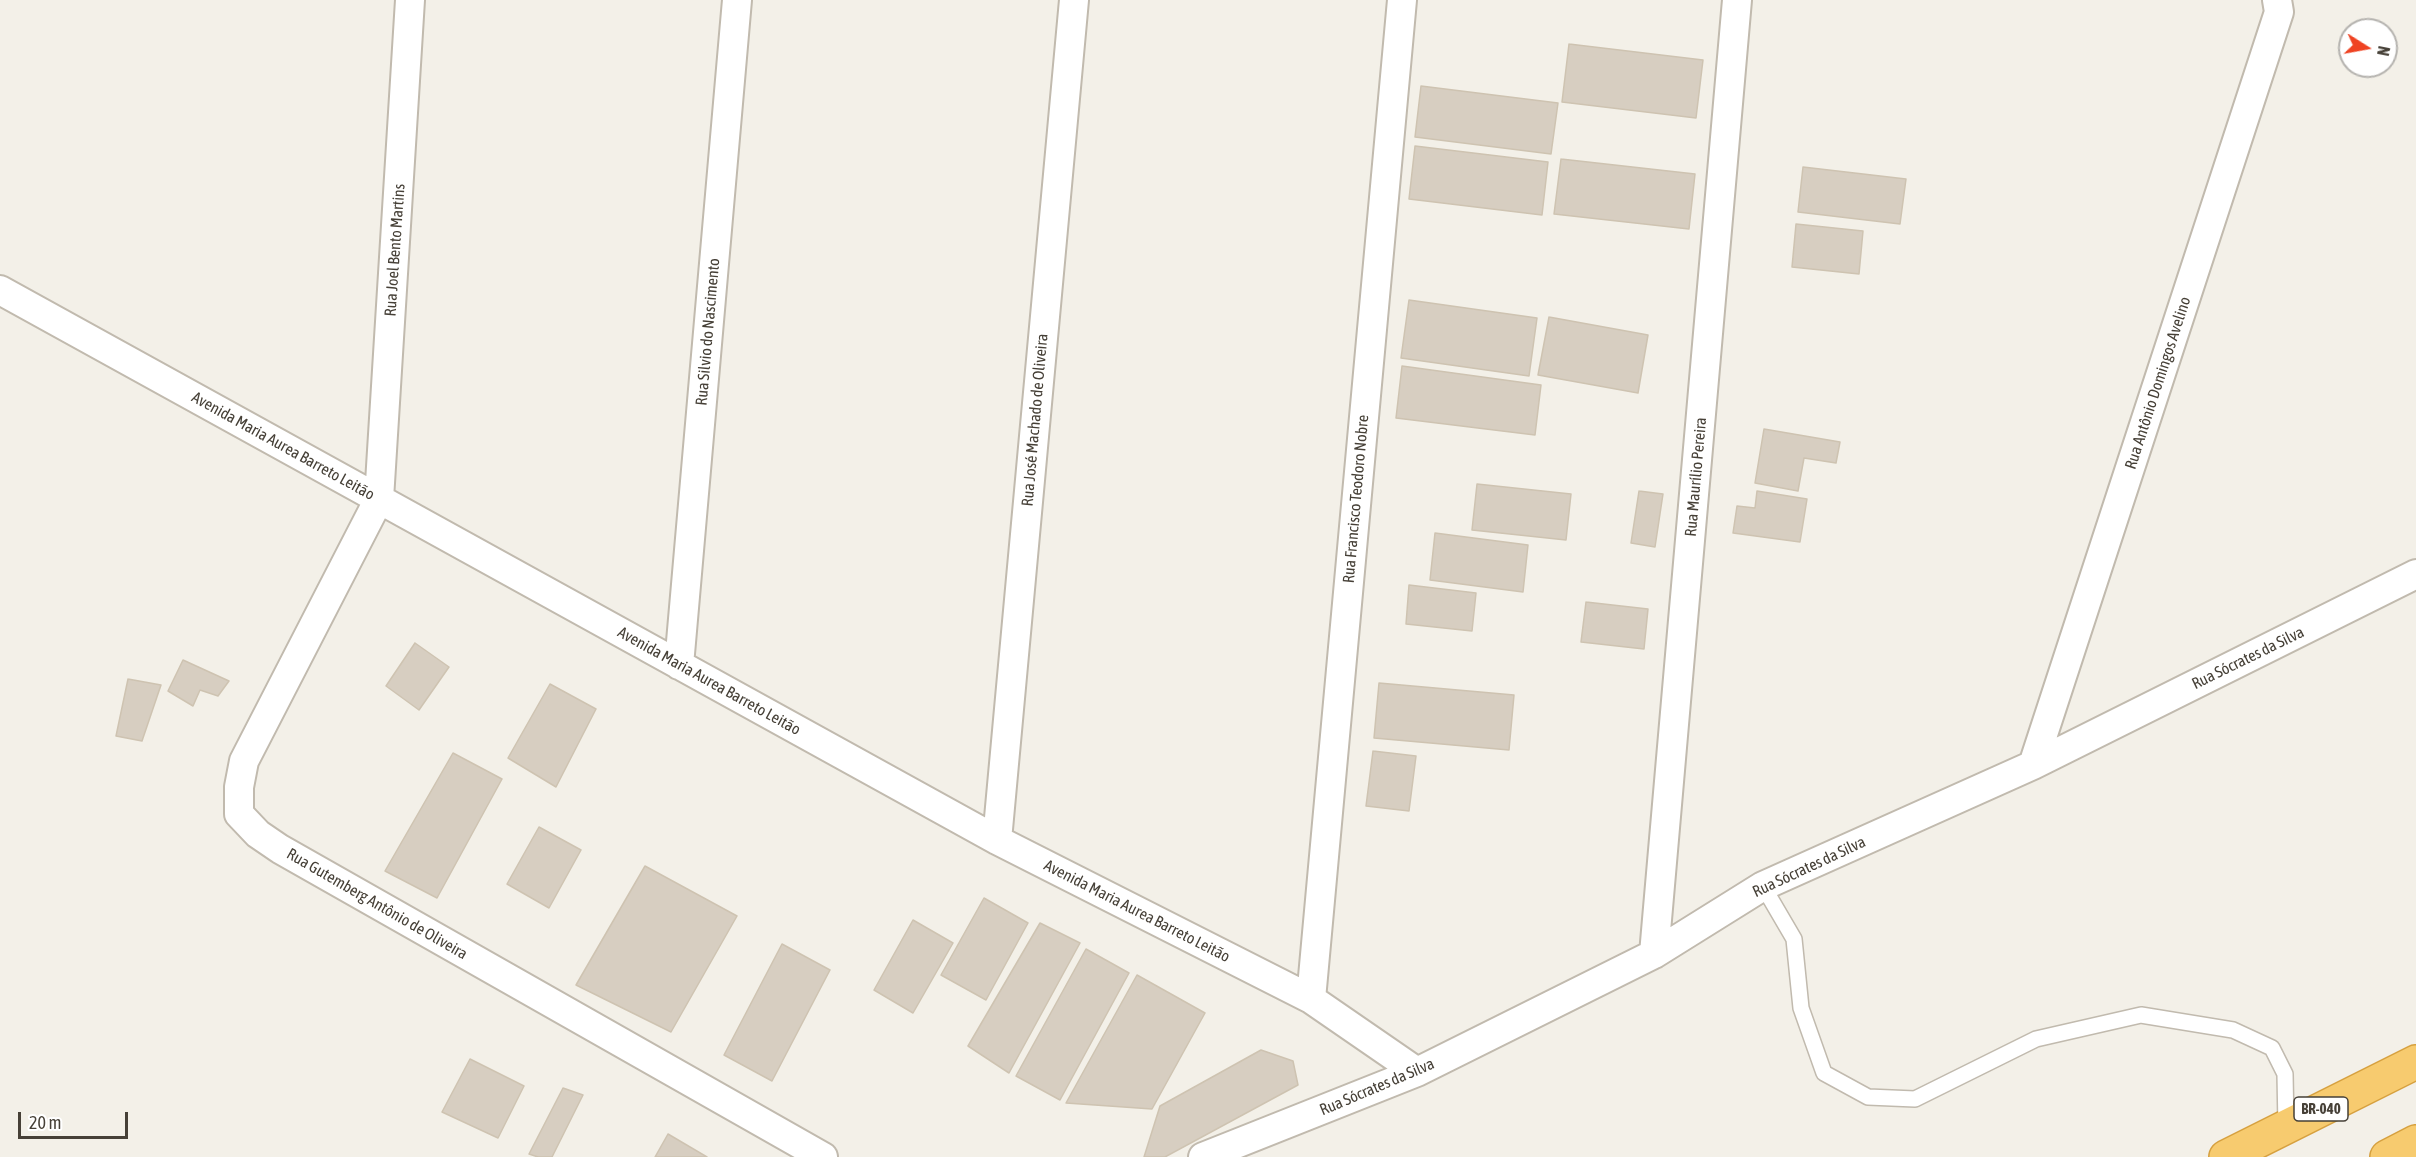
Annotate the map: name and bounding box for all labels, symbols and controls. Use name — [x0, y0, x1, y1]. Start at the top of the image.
north arrow — [2338, 18, 2398, 78]
text: N — [2374, 45, 2393, 57]
street label: Rua Joel Bento Martins — [381, 183, 409, 317]
street label: Rua Silvio do Nascimento — [692, 258, 724, 406]
street label: Rua Antônio Domingos Avelino — [2121, 294, 2195, 472]
street label: Rua José Machado de Oliveira — [1018, 333, 1052, 507]
street label: Avenida Maria Aurea Barreto Leitão — [188, 388, 378, 504]
street label: Rua Francisco Teodoro Nobre — [1339, 414, 1373, 584]
street label: Rua Maurílio Pereira — [1681, 417, 1711, 537]
street label: Avenida Maria Aurea Barreto Leitão — [614, 623, 804, 739]
street label: Rua Sócrates da Silva — [2189, 623, 2307, 693]
street label: Rua Sócrates da Silva — [1749, 832, 1869, 902]
street label: Rua Gutemberg Antônio de Oliveira — [283, 844, 471, 964]
street label: Avenida Maria Aurea Barreto Leitão — [1041, 856, 1233, 966]
street label: Rua Sócrates da Silva — [1317, 1054, 1437, 1120]
road number: BR-040 — [2294, 1097, 2348, 1121]
scale bar — [21, 1100, 130, 1138]
text: 20 m — [29, 1112, 61, 1133]

